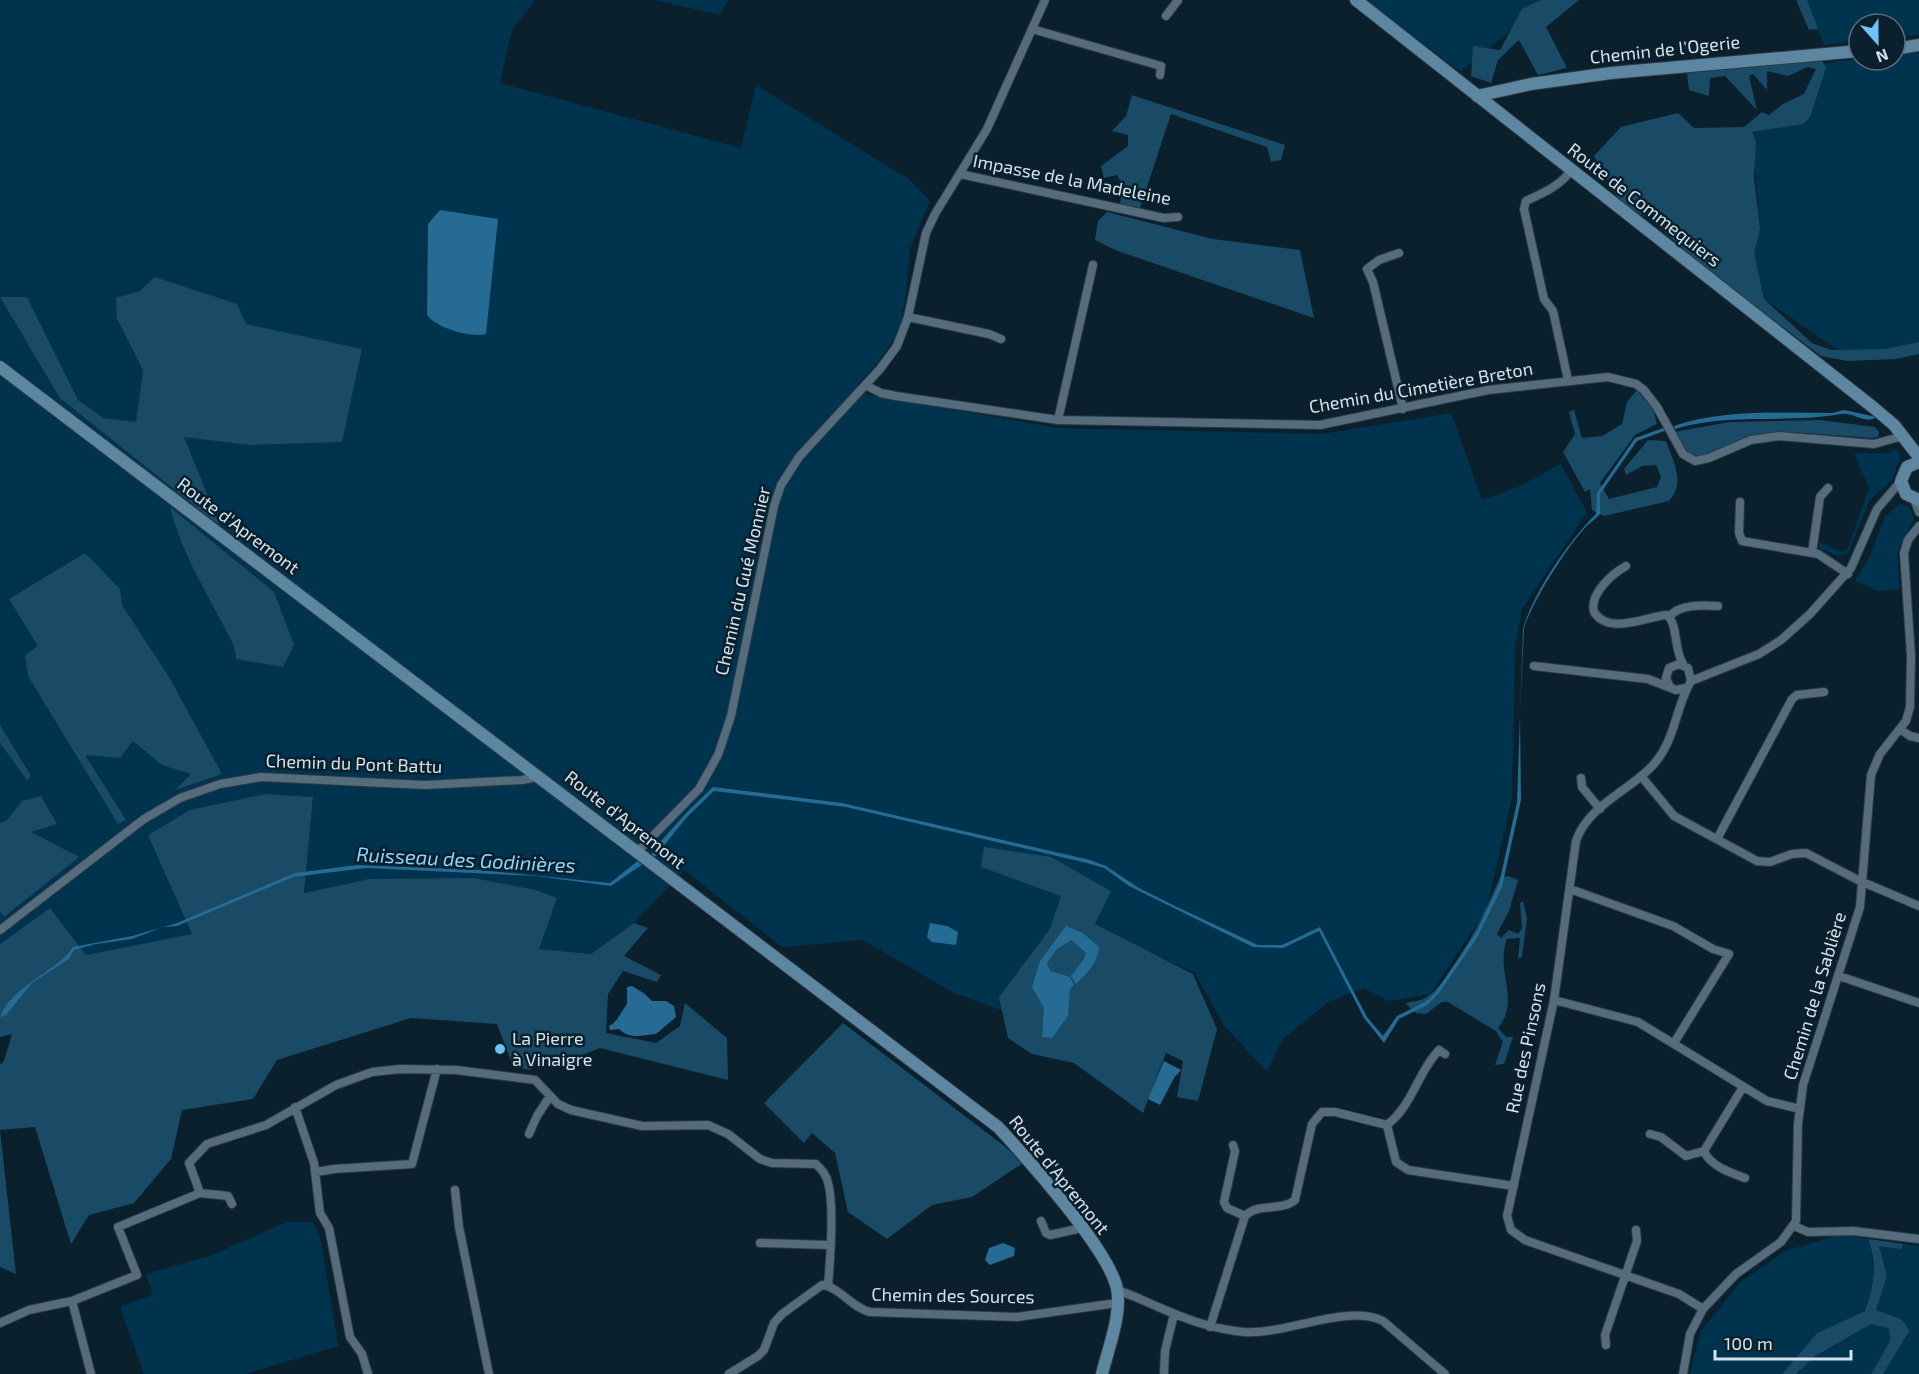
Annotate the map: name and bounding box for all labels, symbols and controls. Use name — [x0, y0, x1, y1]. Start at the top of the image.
north arrow — [1847, 12, 1907, 72]
street label: Chemin de l'Ogerie — [1589, 30, 1741, 68]
text: N — [1874, 46, 1891, 67]
street label: Route de Commequiers — [1563, 137, 1726, 271]
street label: Impasse de la Madeleine — [971, 149, 1173, 209]
street label: Chemin du Cimetière Breton — [1307, 356, 1534, 418]
street label: Route d'Apremont — [173, 472, 304, 578]
street label: Chemin du Gué Monnier — [710, 484, 774, 677]
street label: Chemin du Pont Battu — [265, 749, 443, 777]
street label: Route d'Apremont — [561, 765, 690, 873]
water label: Ruisseau des Godinières — [356, 841, 576, 877]
street label: Chemin de la Sablière — [1778, 909, 1850, 1082]
street label: Rue des Pinsons — [1500, 981, 1550, 1115]
place label: La Pierre à Vinaigre — [512, 1027, 592, 1070]
marker: La Pierre à Vinaigre — [493, 1042, 507, 1056]
street label: Route d'Apremont — [1005, 1110, 1115, 1239]
street label: Chemin des Sources — [871, 1283, 1035, 1307]
scale bar — [1715, 1323, 1852, 1361]
text: 100 m — [1724, 1332, 1773, 1354]

